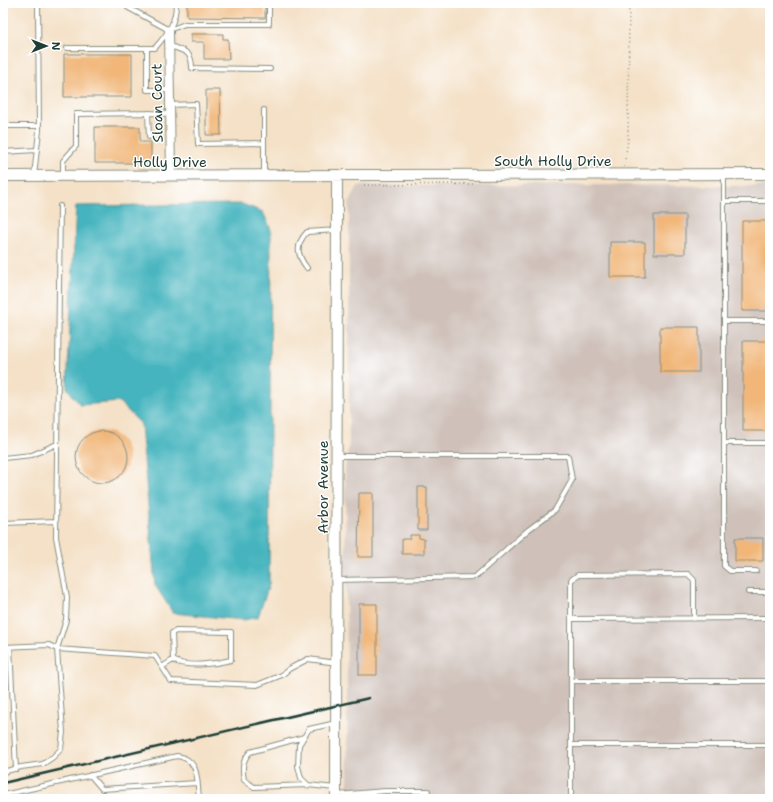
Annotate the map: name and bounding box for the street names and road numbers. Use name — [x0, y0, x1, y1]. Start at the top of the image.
street label: Sloan Court — [147, 63, 167, 143]
street label: South Holly Drive — [494, 152, 612, 170]
street label: Holly Drive — [133, 153, 207, 171]
street label: Arbor Avenue — [314, 440, 332, 534]

